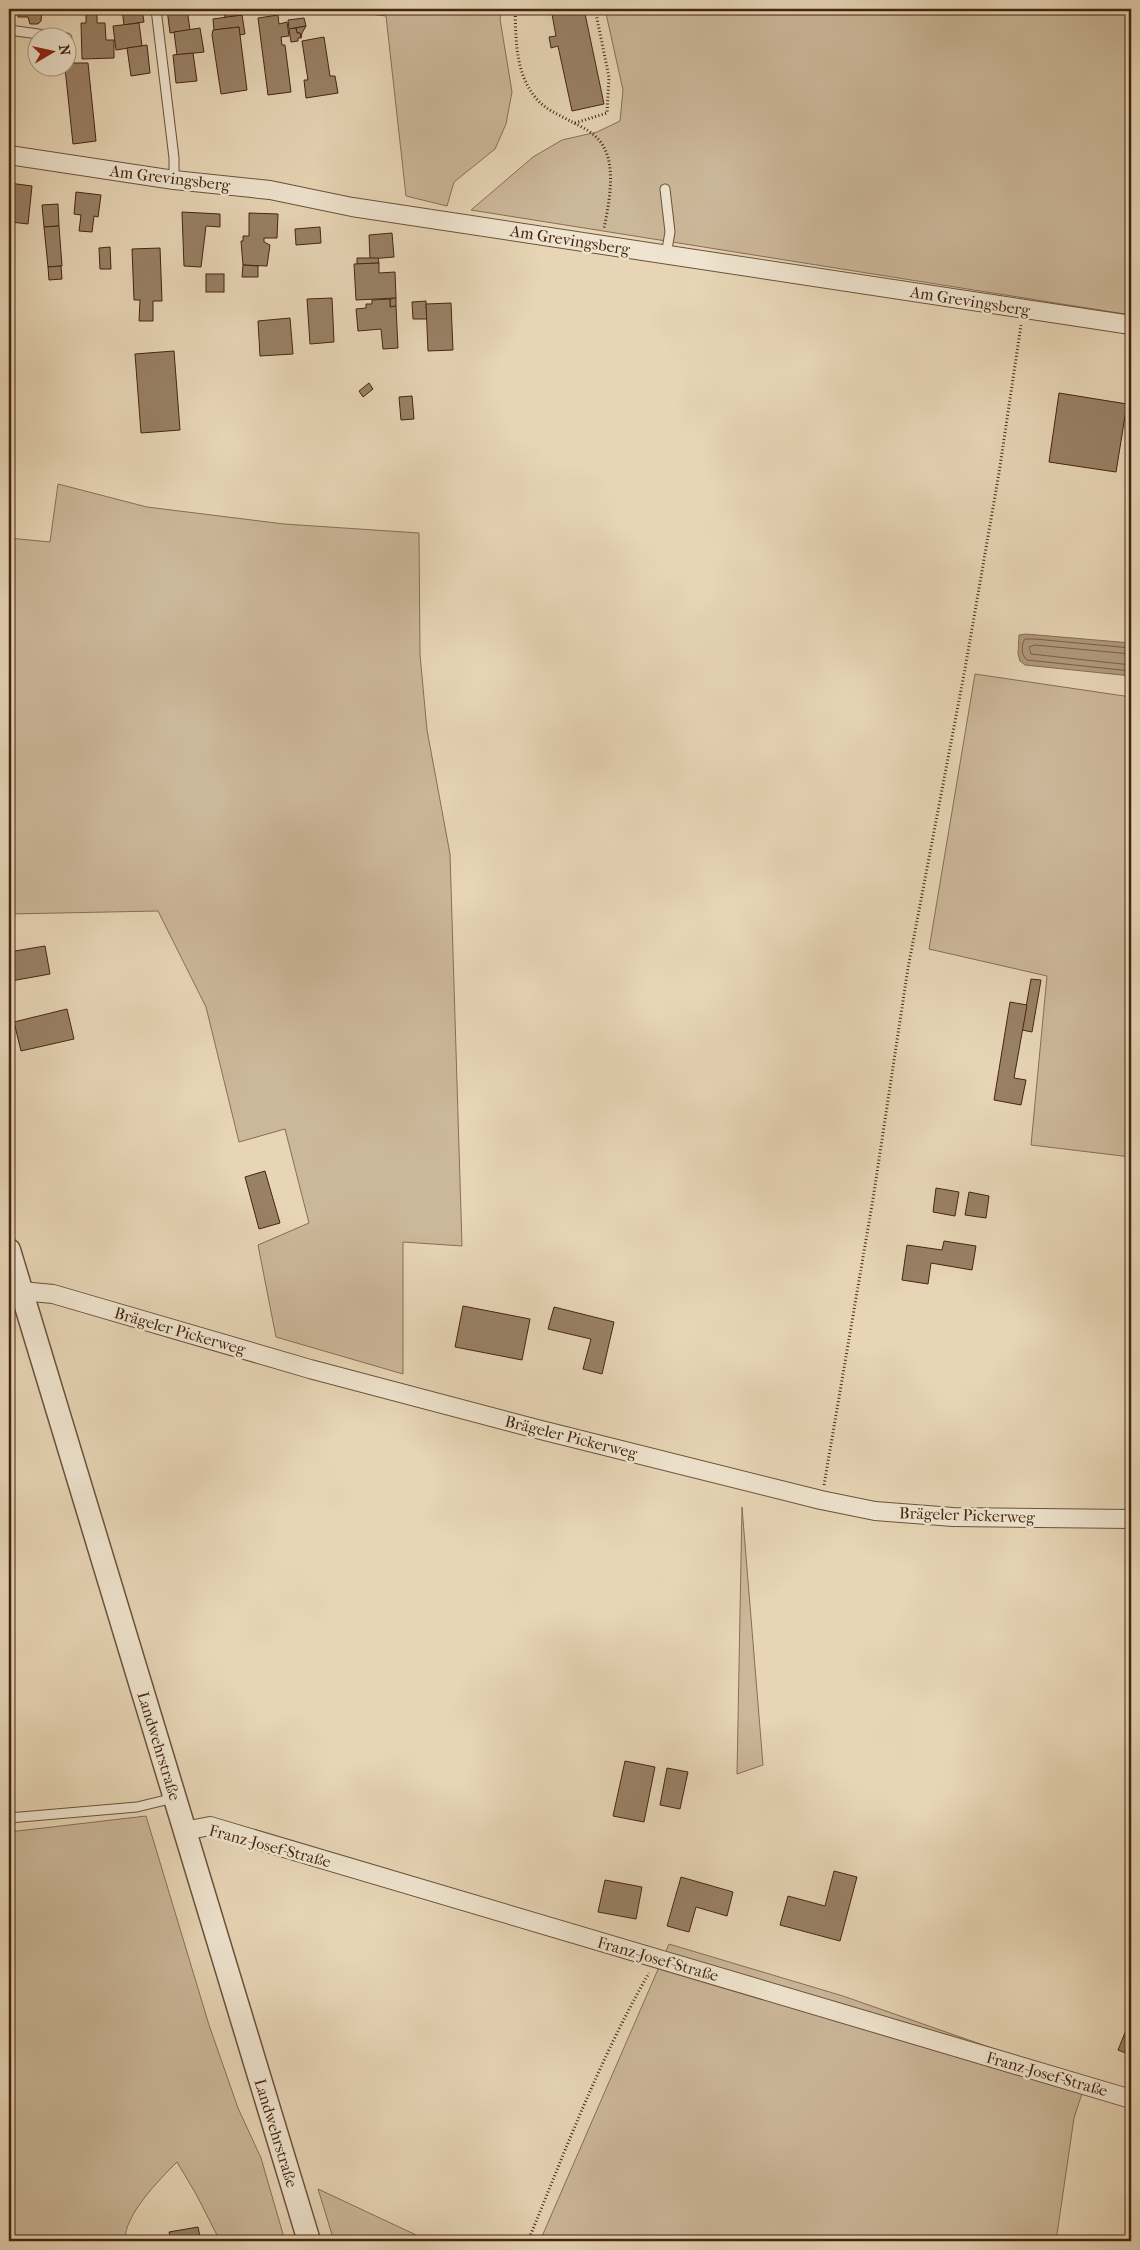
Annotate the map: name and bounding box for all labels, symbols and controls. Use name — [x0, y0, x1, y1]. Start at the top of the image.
north arrow — [28, 28, 78, 78]
text: N — [55, 43, 74, 57]
street label: Am Grevingsberg — [108, 161, 232, 195]
street label: Am Grevingsberg — [508, 221, 632, 259]
street label: Am Grevingsberg — [908, 282, 1032, 320]
street label: Brägeler Pickerweg — [112, 1303, 248, 1359]
street label: Brägeler Pickerweg — [503, 1411, 640, 1463]
street label: Brägeler Pickerweg — [899, 1503, 1036, 1527]
street label: Landwehrstraße — [133, 1689, 185, 1803]
street label: Franz-Josef-Straße — [207, 1821, 333, 1871]
street label: Franz-Josef-Straße — [595, 1933, 721, 1985]
street label: Franz-Josef-Straße — [984, 2048, 1110, 2100]
street label: Landwehrstraße — [250, 2076, 302, 2190]

